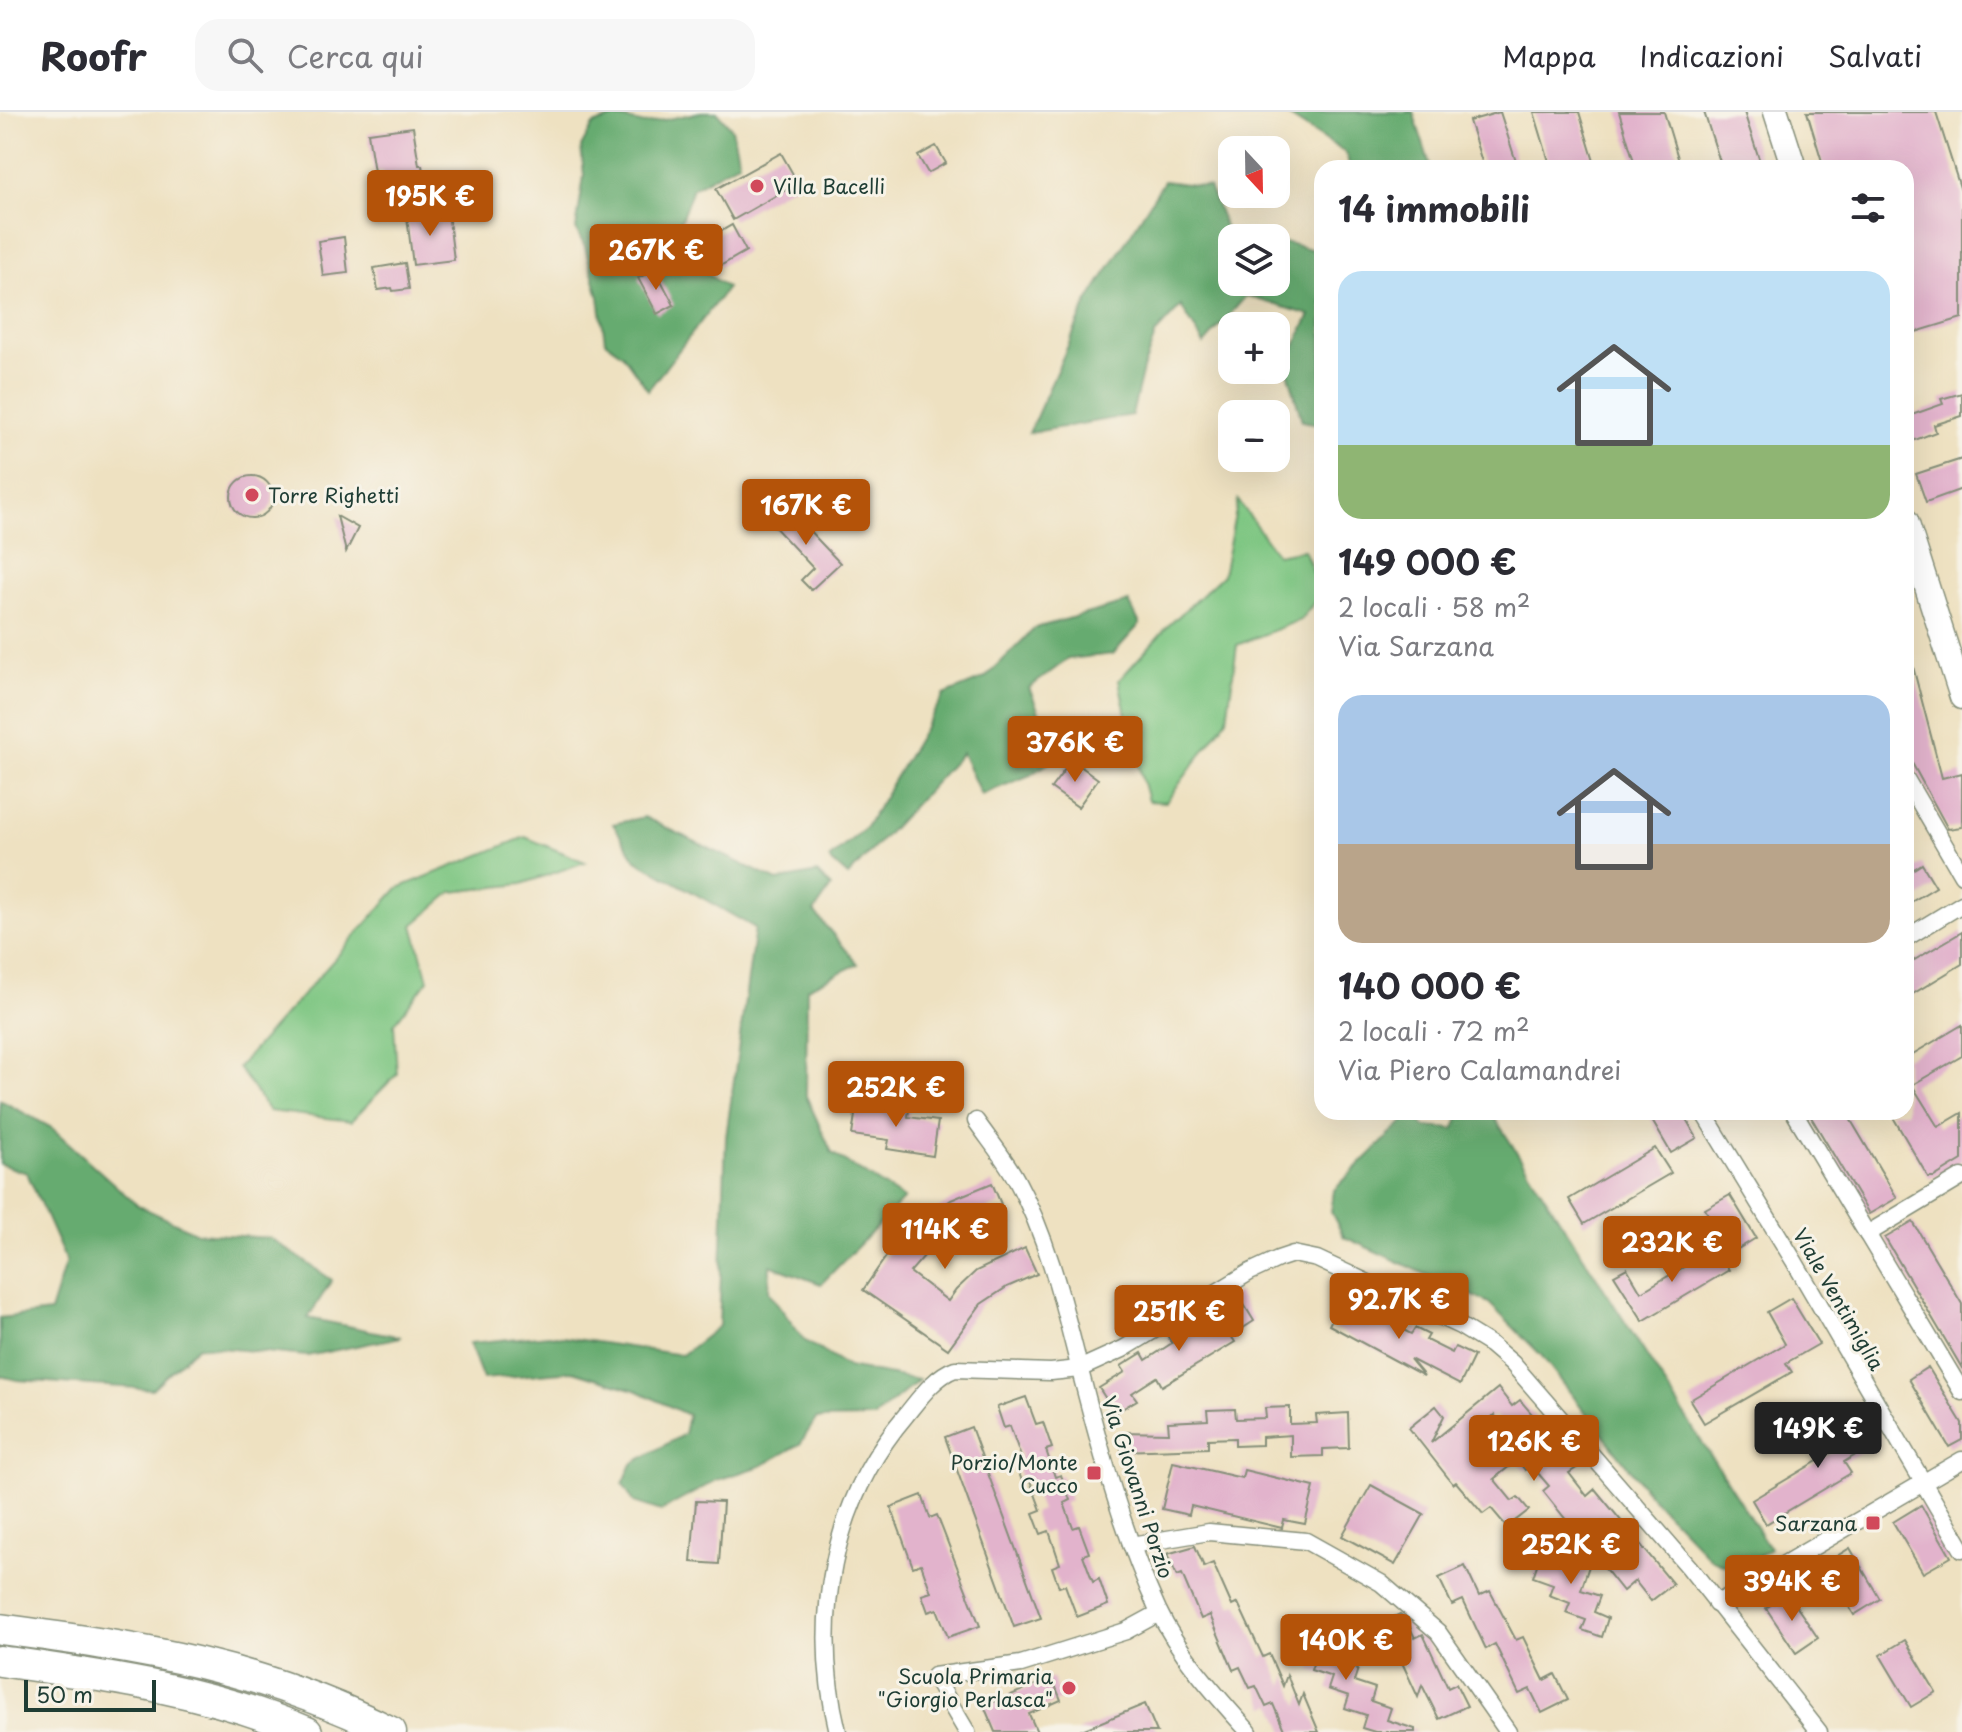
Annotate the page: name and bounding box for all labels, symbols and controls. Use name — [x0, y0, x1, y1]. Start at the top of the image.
search box — [195, 19, 755, 91]
text: Roofr — [40, 27, 147, 84]
icon: search — [223, 33, 267, 77]
text: Cerca qui — [287, 33, 424, 78]
text: Mappa — [1502, 34, 1596, 77]
text: Indicazioni — [1640, 34, 1784, 77]
text: Salvati — [1828, 34, 1922, 77]
north arrow — [1218, 136, 1290, 208]
map controls — [1218, 136, 1290, 472]
pin: 195K € — [365, 170, 495, 238]
place label: Villa Bacelli — [773, 171, 885, 201]
text: 195K € — [385, 176, 475, 215]
marker: Villa Bacelli — [748, 177, 766, 195]
text: 14 immobili — [1338, 182, 1530, 234]
icon: filters — [1846, 186, 1890, 230]
pin: 267K € — [591, 224, 721, 292]
button: layers — [1218, 224, 1290, 296]
text: 267K € — [608, 230, 704, 269]
button: + — [1218, 312, 1290, 384]
icon: home — [1542, 323, 1686, 467]
button: − — [1218, 400, 1290, 472]
pin: 167K € — [741, 479, 871, 547]
place label: Torre Righetti — [268, 480, 399, 510]
text: 167K € — [760, 485, 852, 524]
marker: Torre Righetti — [243, 486, 261, 504]
text: 149 000 € — [1338, 535, 1517, 587]
text: 2 locali · 58 m² — [1338, 587, 1530, 626]
text: Via Sarzana — [1338, 626, 1494, 665]
pin: 376K € — [1010, 716, 1140, 784]
text: 376K € — [1026, 722, 1124, 761]
icon: home — [1542, 747, 1686, 891]
text: 140 000 € — [1338, 959, 1521, 1011]
text: 2 locali · 72 m² — [1338, 1011, 1530, 1050]
text: Via Piero Calamandrei — [1338, 1050, 1621, 1089]
pin: 252K € — [831, 1061, 961, 1129]
text: 252K € — [846, 1067, 946, 1106]
pin: 114K € — [880, 1203, 1010, 1271]
text: 114K € — [900, 1209, 990, 1248]
pin: 232K € — [1607, 1216, 1737, 1284]
text: 232K € — [1621, 1222, 1723, 1261]
street label: Viale Ventimiglia — [1786, 1222, 1892, 1376]
pin: 92.7K € — [1325, 1273, 1473, 1341]
text: 92.7K € — [1348, 1279, 1450, 1318]
pin: 251K € — [1114, 1285, 1244, 1353]
text: 251K € — [1132, 1291, 1226, 1330]
street label: Via Giovanni Porzio — [1094, 1392, 1182, 1582]
pin: 149K € — [1753, 1402, 1883, 1470]
text: 149K € — [1773, 1408, 1863, 1447]
pin: 126K € — [1469, 1415, 1599, 1483]
text: 126K € — [1487, 1421, 1581, 1460]
place label: Porzio/Monte Cucco — [951, 1447, 1078, 1500]
marker: Porzio/Monte Cucco — [1085, 1464, 1103, 1482]
place label: Sarzana — [1775, 1508, 1857, 1538]
marker: Sarzana — [1864, 1514, 1882, 1532]
pin: 252K € — [1506, 1518, 1636, 1586]
text: 252K € — [1521, 1524, 1621, 1563]
pin: 394K € — [1727, 1555, 1857, 1623]
text: 394K € — [1743, 1561, 1841, 1600]
pin: 140K € — [1281, 1614, 1411, 1682]
text: 140K € — [1298, 1620, 1394, 1659]
place label: Scuola Primaria "Giorgio Perlasca" — [877, 1661, 1053, 1714]
scale bar — [24, 1676, 156, 1712]
text: 50 m — [36, 1677, 93, 1710]
marker: Scuola Primaria "Giorgio Perlasca" — [1060, 1679, 1078, 1697]

